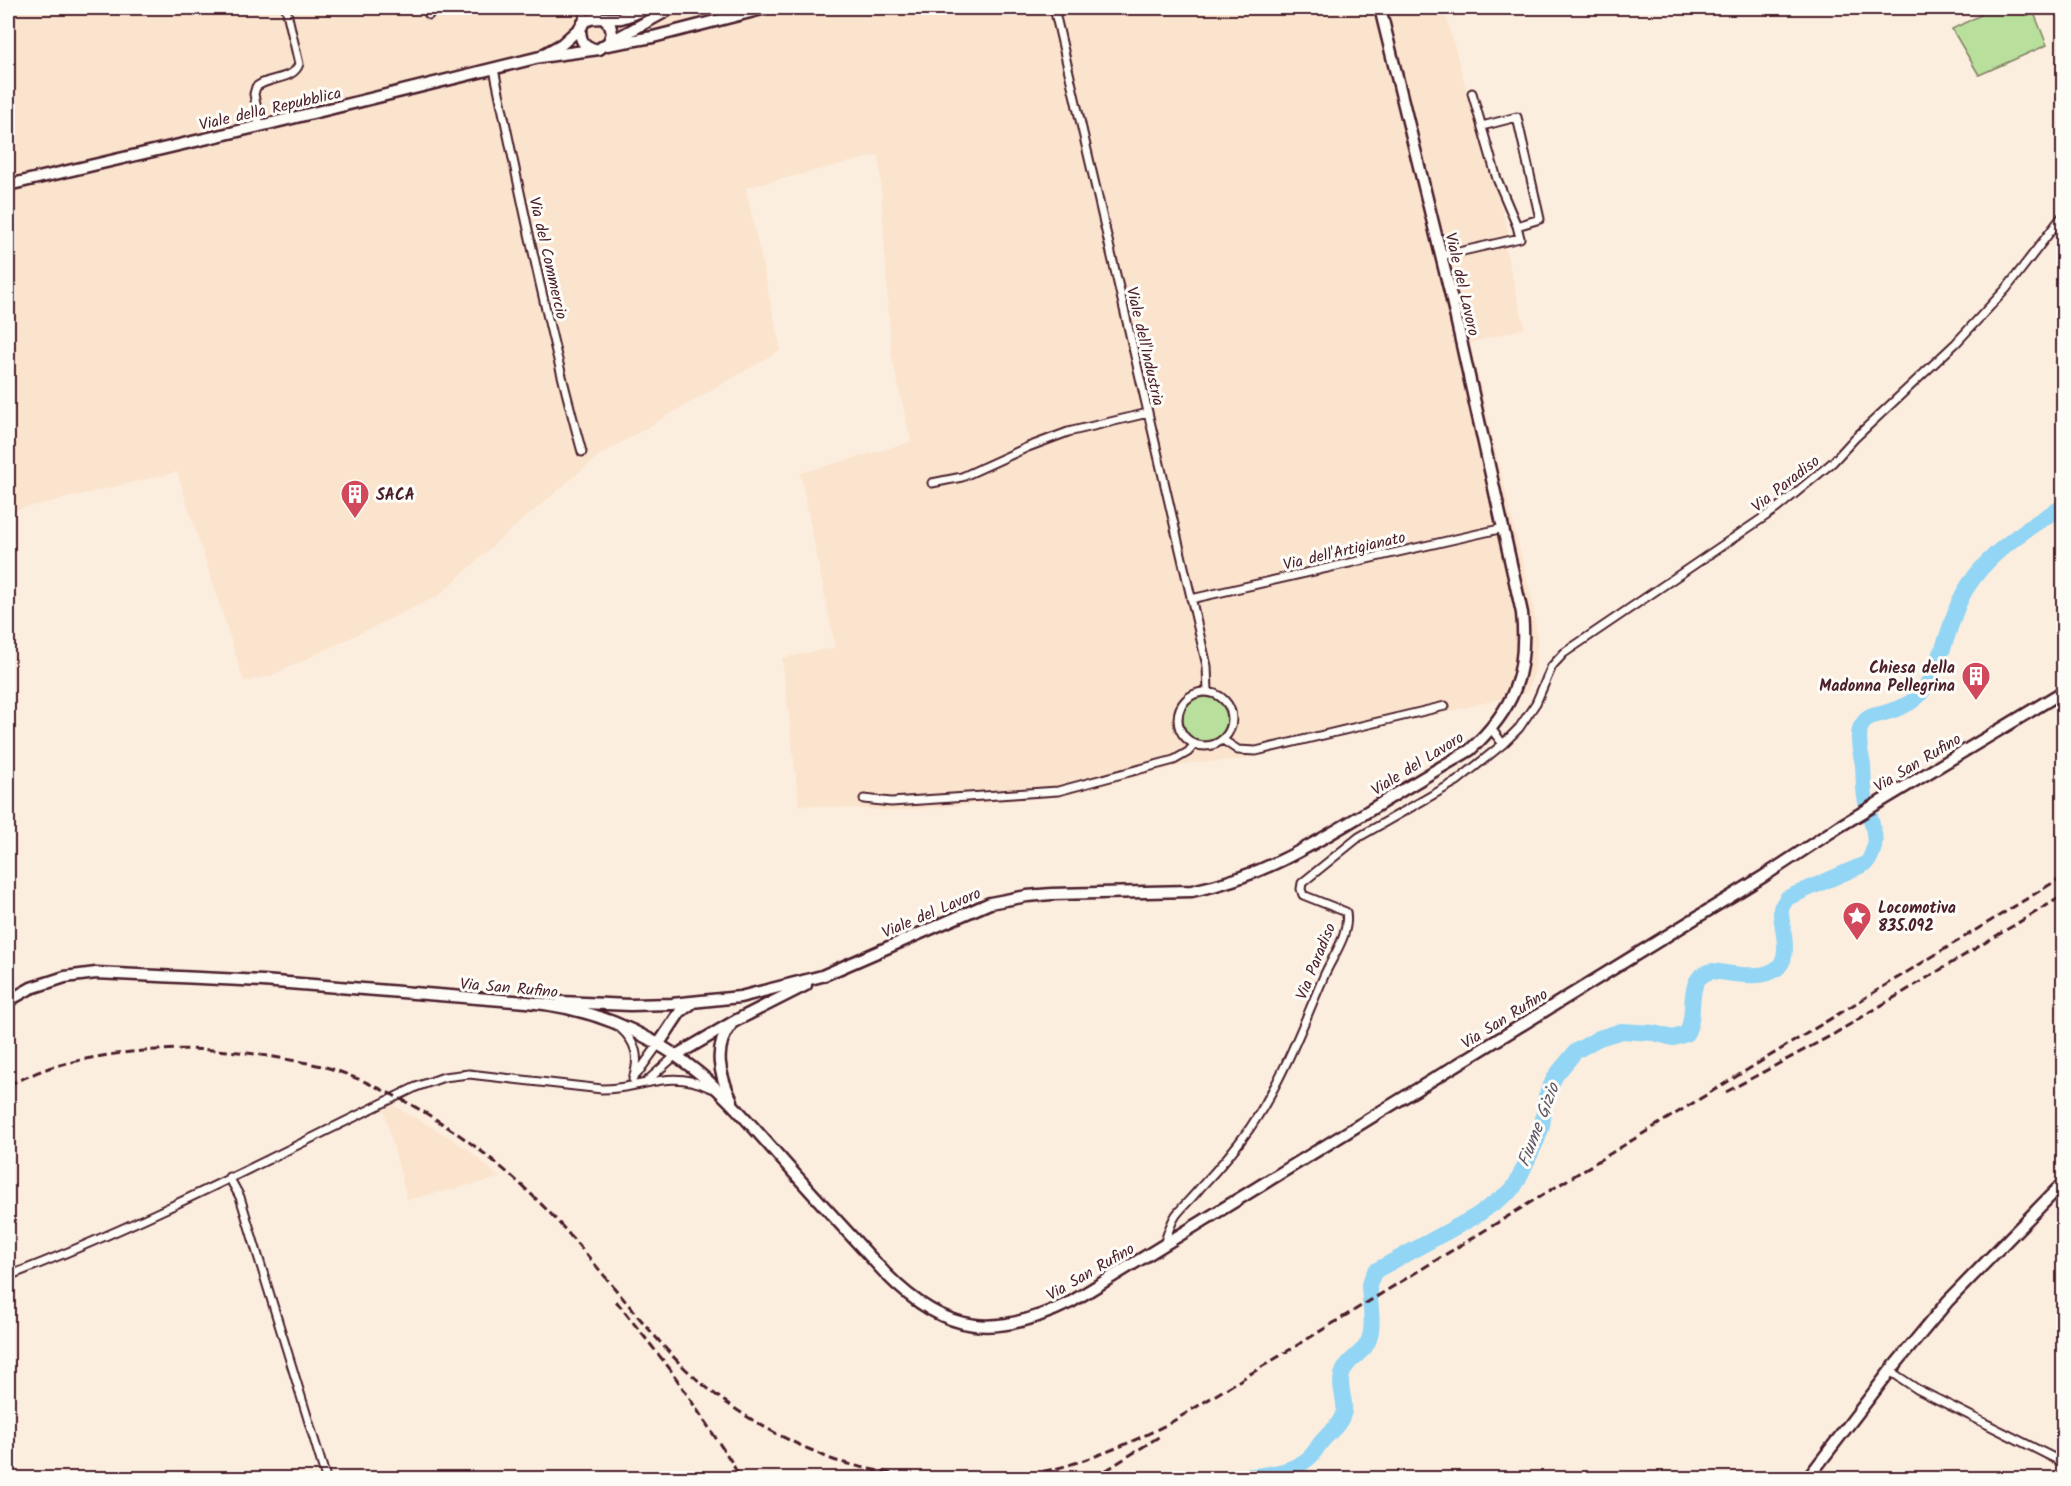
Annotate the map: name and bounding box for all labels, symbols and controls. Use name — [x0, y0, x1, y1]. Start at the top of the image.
street label: Viale della Repubblica — [197, 81, 344, 138]
street label: Via del Commercio — [521, 195, 574, 322]
street label: Viale del Lavoro — [1437, 230, 1486, 339]
street label: Viale dell'Industria — [1119, 284, 1170, 408]
street label: Via Paradiso — [1746, 449, 1826, 519]
building icon: SACA — [339, 478, 371, 520]
place label: SACA — [376, 483, 415, 508]
street label: Via dell'Artigianato — [1281, 525, 1408, 578]
place label: Chiesa della Madonna Pellegrina — [1819, 656, 1955, 699]
building icon: Chiesa della Madonna Pellegrina — [1960, 660, 1992, 702]
street label: Viale del Lavoro — [1366, 726, 1469, 803]
street label: Via San Rufino — [1869, 727, 1966, 799]
street label: Viale del Lavoro — [878, 881, 985, 946]
place label: Locomotiva 835.092 — [1878, 896, 1956, 939]
place icon: Locomotiva 835.092 — [1841, 900, 1873, 942]
street label: Via Paradiso — [1290, 919, 1343, 1004]
street label: Via San Rufino — [459, 972, 559, 1005]
street label: Via San Rufino — [1456, 983, 1553, 1056]
water label: Fiume Gizio — [1510, 1078, 1569, 1172]
street label: Via San Rufino — [1042, 1237, 1140, 1308]

